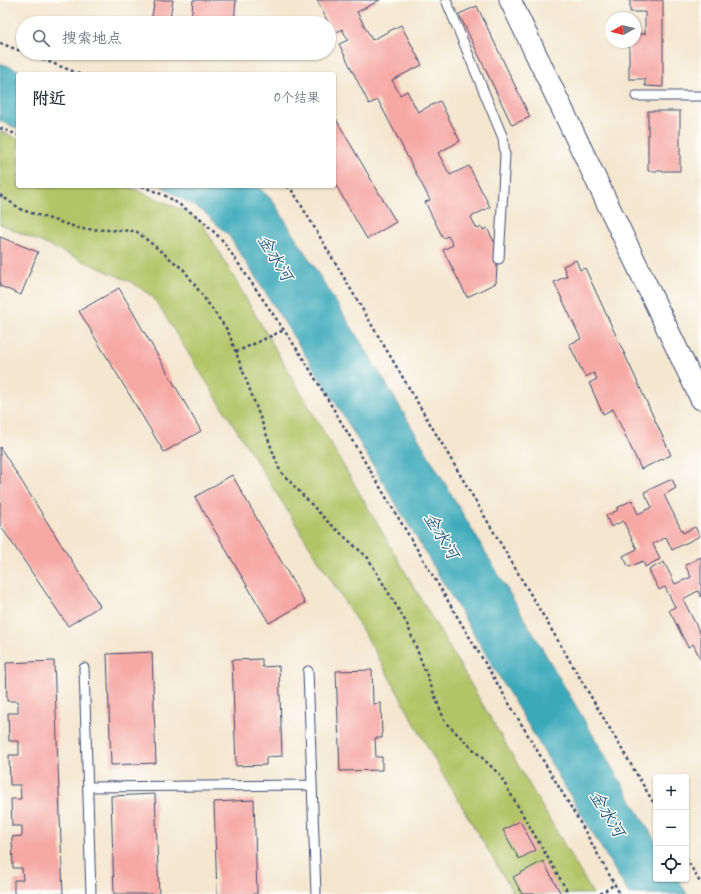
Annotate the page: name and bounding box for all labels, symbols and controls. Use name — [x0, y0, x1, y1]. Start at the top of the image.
north arrow — [605, 12, 641, 48]
search box — [16, 16, 336, 60]
icon: search — [30, 27, 52, 49]
text: 搜索地点 — [62, 29, 122, 49]
text: 附近 — [32, 88, 66, 110]
text: 0个结果 — [274, 90, 320, 107]
water label: 金水河 — [252, 230, 299, 288]
water label: 金水河 — [418, 508, 465, 566]
map controls — [653, 774, 689, 882]
button: + — [653, 774, 689, 810]
water label: 金水河 — [584, 786, 631, 844]
button: − — [653, 810, 689, 846]
button: locate — [653, 846, 689, 882]

